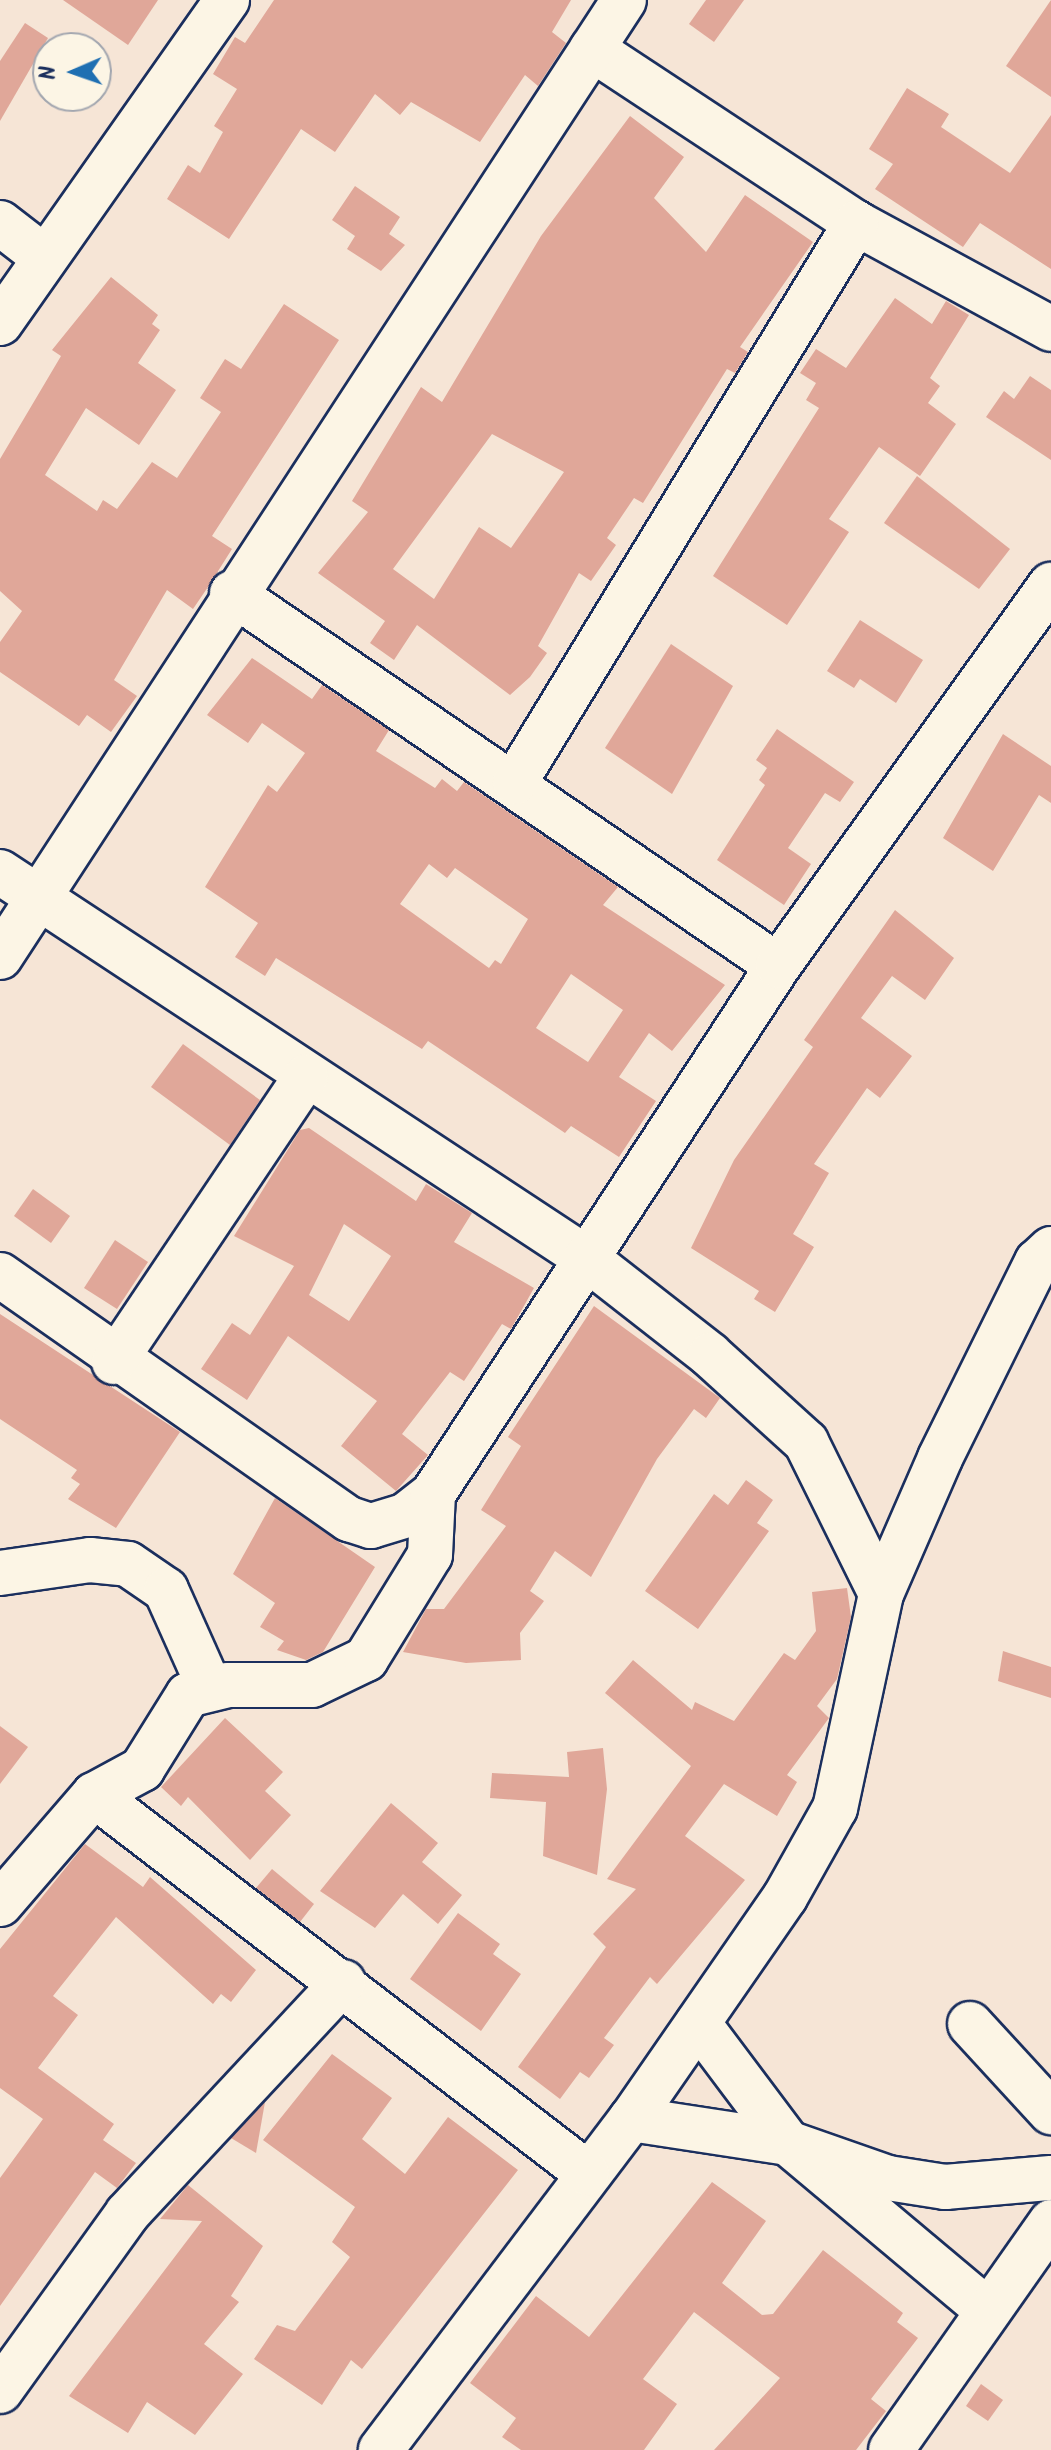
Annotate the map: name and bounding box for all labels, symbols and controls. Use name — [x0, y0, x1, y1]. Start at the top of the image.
north arrow — [32, 32, 112, 112]
text: N — [32, 65, 67, 80]

